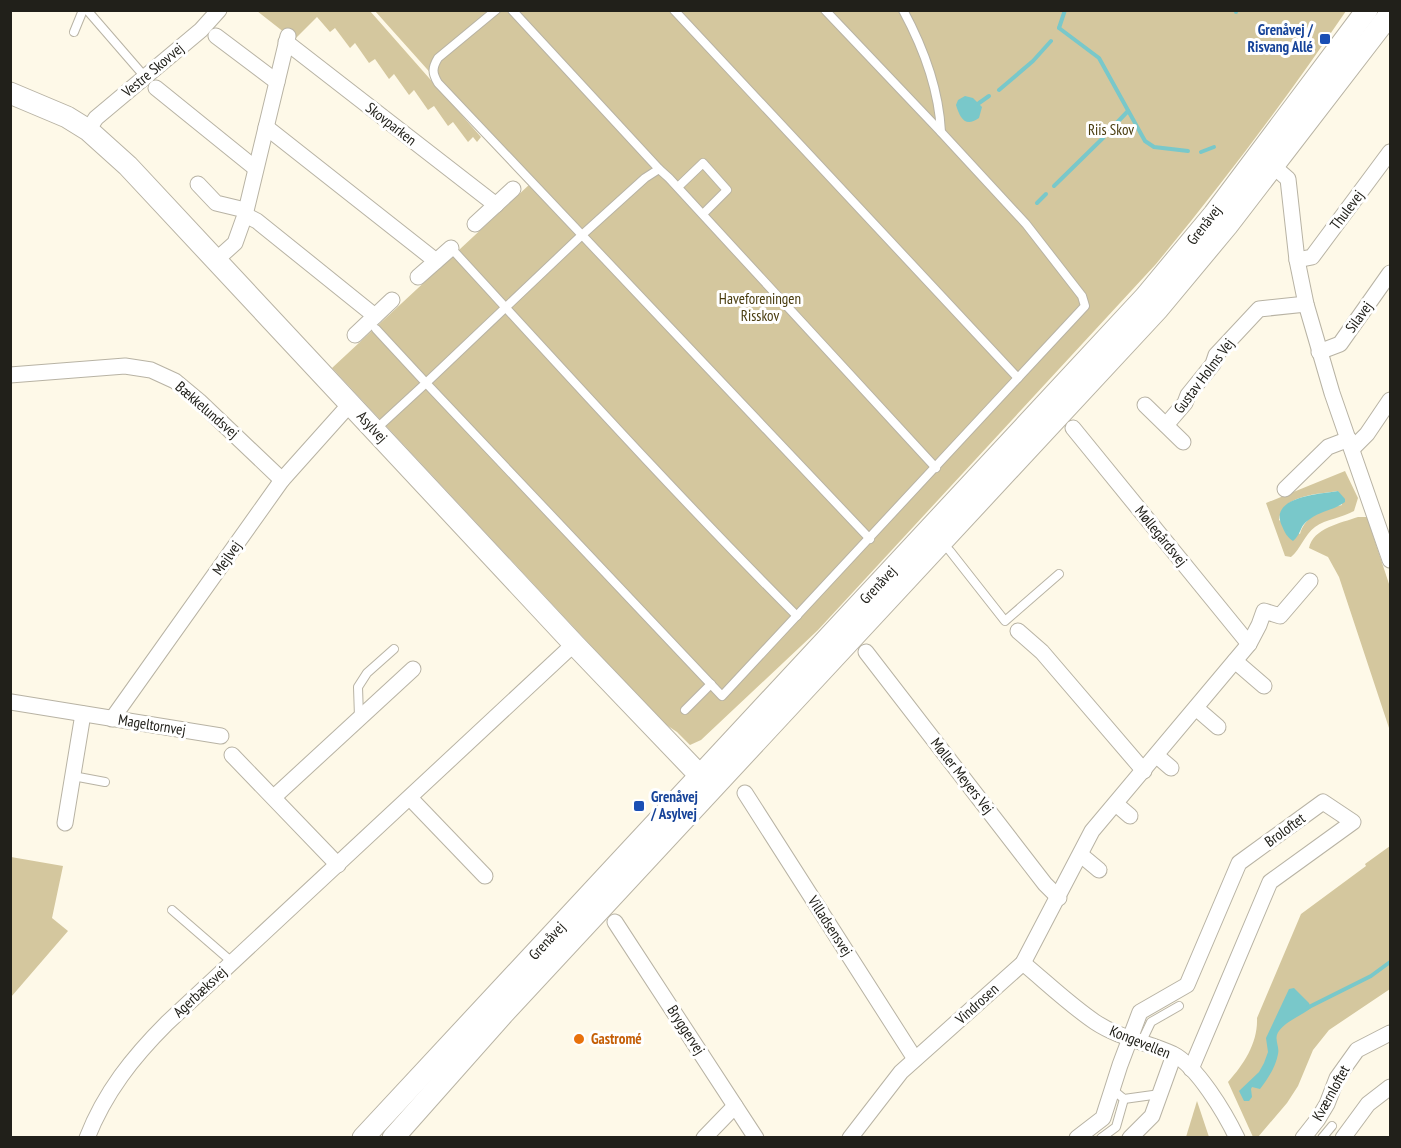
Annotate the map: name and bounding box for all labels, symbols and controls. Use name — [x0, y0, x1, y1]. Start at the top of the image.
place label: Grenåvej / Risvang Allé — [1247, 20, 1314, 56]
marker: Grenåvej / Risvang Allé — [1318, 32, 1332, 46]
street label: Vestre Skovvej — [117, 38, 187, 102]
street label: Skovparken — [362, 98, 421, 149]
park label: Riis Skov — [1088, 120, 1134, 139]
street label: Thulevej — [1326, 186, 1368, 233]
street label: Grenåvej — [1182, 201, 1225, 248]
park label: Haveforeningen Risskov — [719, 289, 801, 325]
street label: Silavej — [1341, 297, 1376, 336]
street label: Gustav Holms Vej — [1169, 334, 1238, 417]
street label: Bækkelundsvej — [172, 377, 243, 442]
street label: Asylvej — [353, 407, 392, 447]
street label: Møllegårdsvej — [1131, 502, 1192, 570]
street label: Mejlvej — [208, 537, 245, 579]
street label: Grenåvej — [855, 562, 900, 608]
street label: Mageltornvej — [117, 710, 187, 739]
street label: Møller Meyers Vej — [927, 734, 998, 818]
place label: Grenåvej / Asylvej — [650, 787, 698, 823]
marker: Grenåvej / Asylvej — [632, 799, 646, 813]
street label: Broloftet — [1261, 809, 1309, 851]
street label: Villadsensvej — [803, 891, 857, 959]
street label: Grenåvej — [524, 918, 569, 964]
street label: Agerbæksvej — [169, 962, 230, 1021]
street label: Vindrosen — [950, 979, 1002, 1029]
street label: Bryggervej — [663, 1001, 709, 1058]
street label: Kongevellen — [1107, 1021, 1173, 1062]
place label: Gastromé — [591, 1029, 642, 1048]
marker: Gastromé — [572, 1032, 586, 1046]
street label: Kværnloftet — [1308, 1062, 1354, 1124]

